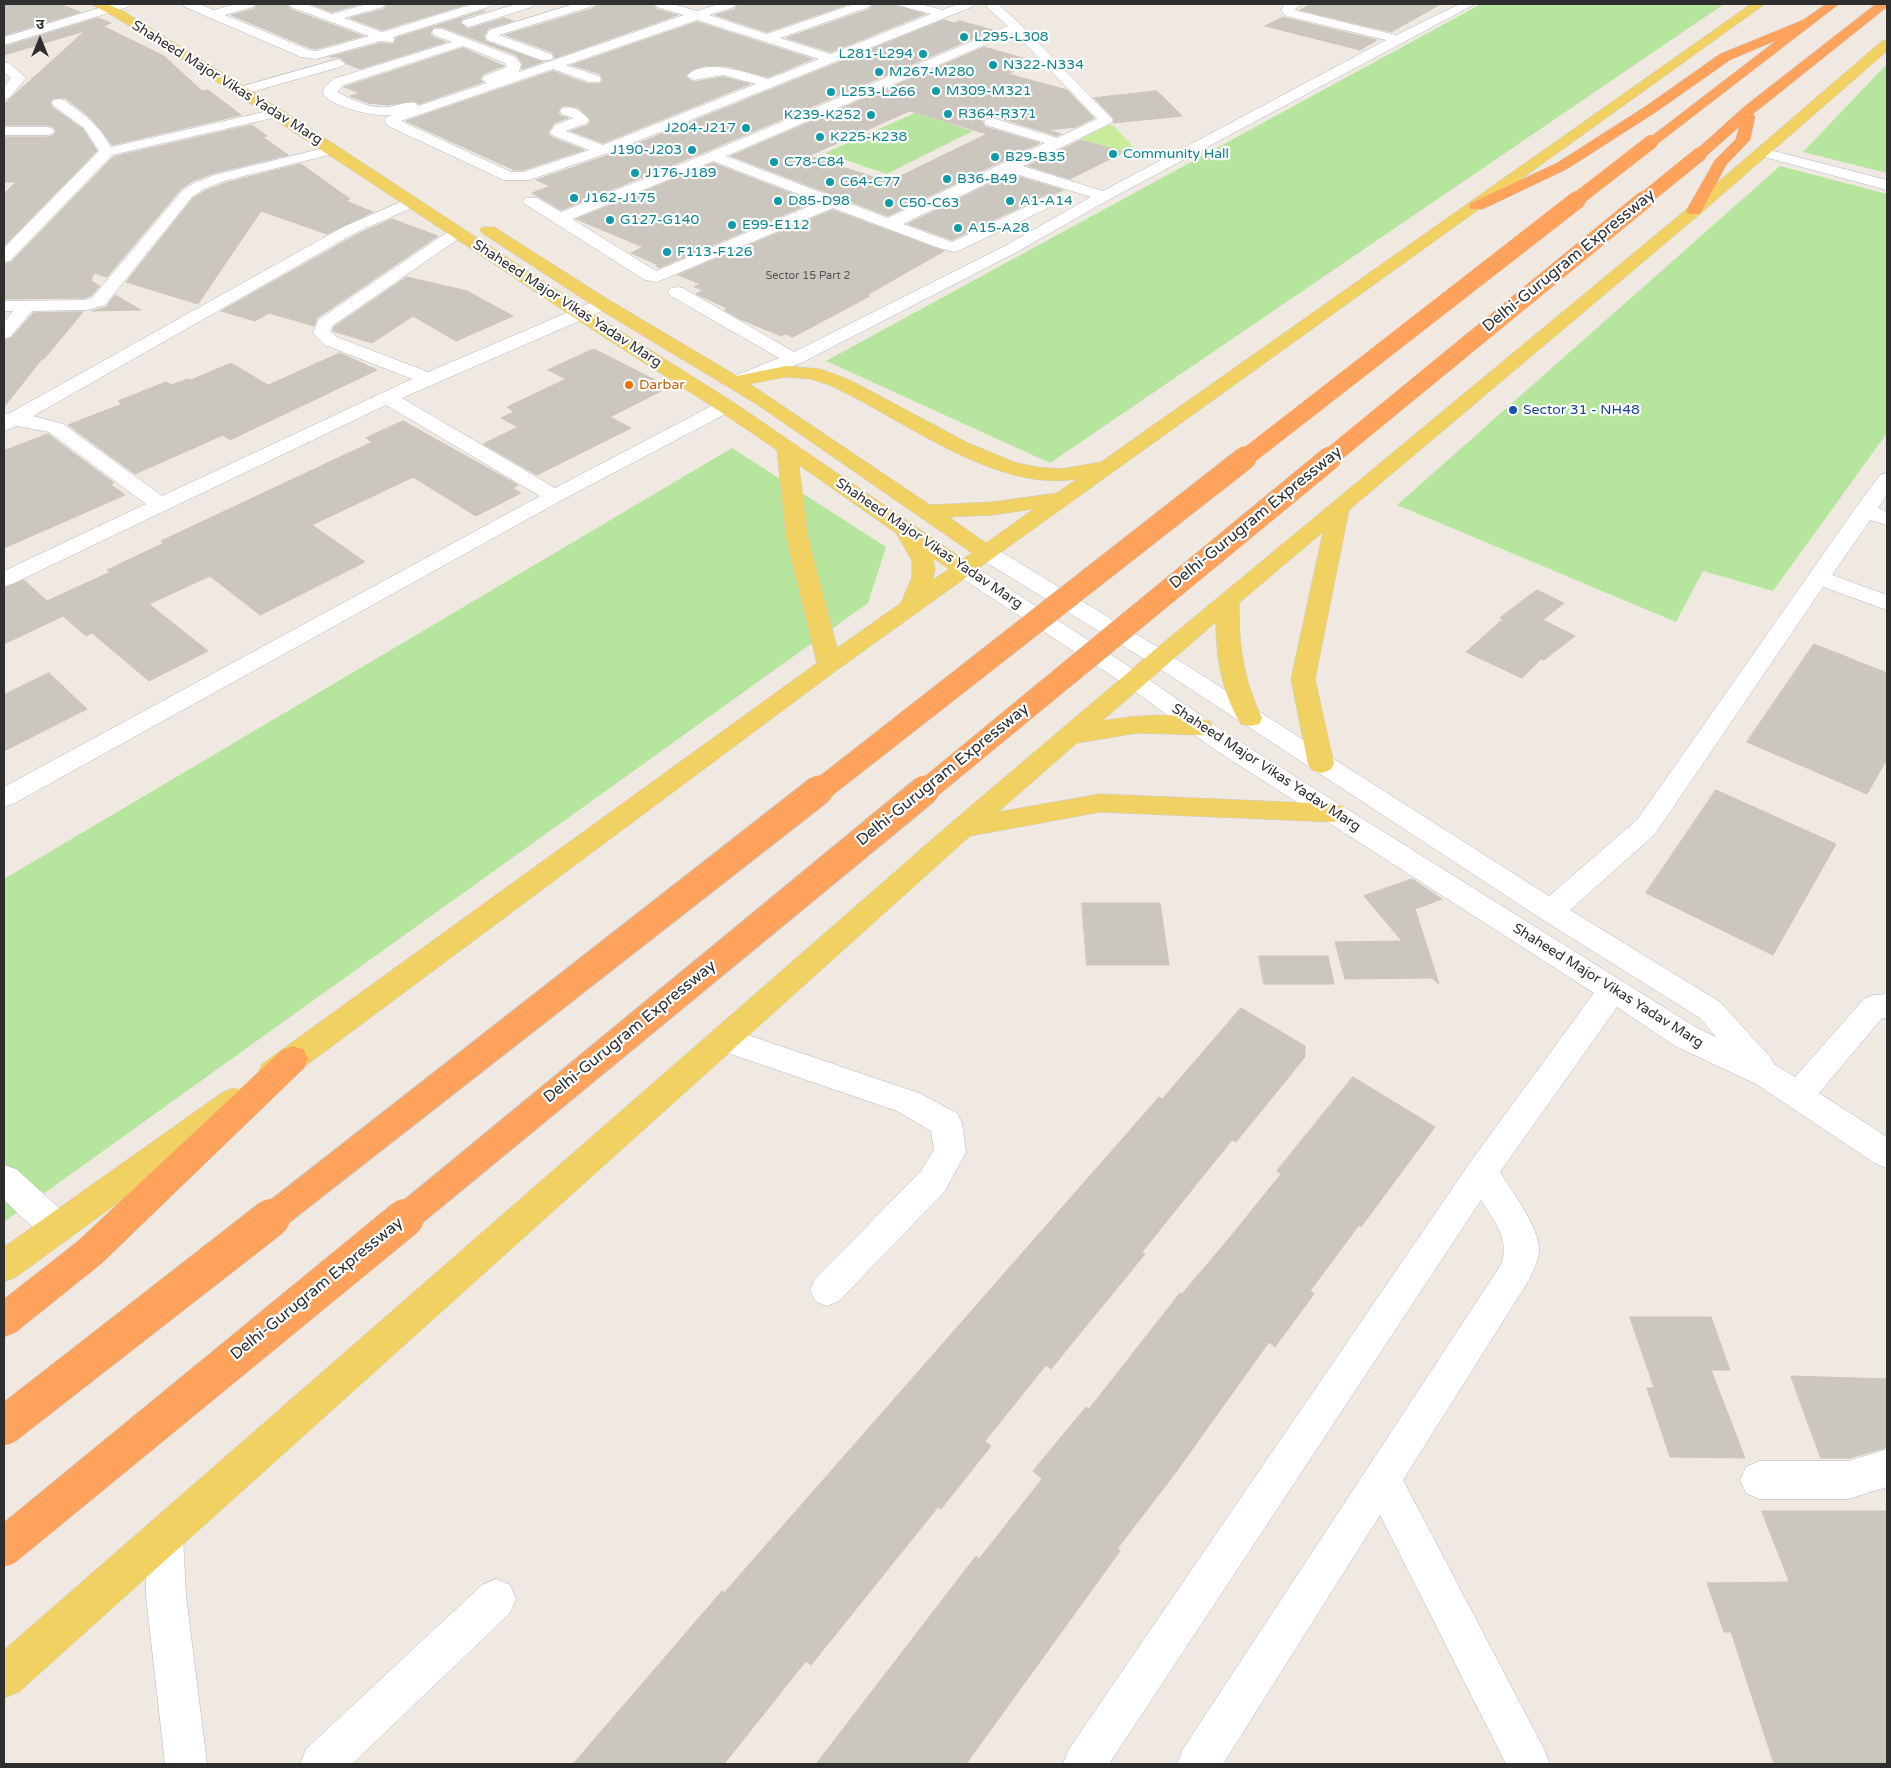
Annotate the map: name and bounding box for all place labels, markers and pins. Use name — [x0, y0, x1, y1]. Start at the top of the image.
place label: L295-L308 — [974, 29, 1049, 45]
marker: L295-L308 — [958, 31, 970, 43]
place label: L281-L294 — [838, 46, 913, 62]
marker: L281-L294 — [917, 48, 929, 60]
place label: N322-N334 — [1003, 57, 1084, 73]
marker: N322-N334 — [987, 59, 999, 71]
place label: M267-M280 — [889, 64, 974, 80]
marker: M267-M280 — [873, 66, 885, 78]
place label: M309-M321 — [946, 83, 1032, 99]
place label: L253-L266 — [841, 84, 916, 100]
marker: M309-M321 — [930, 85, 942, 97]
marker: L253-L266 — [825, 86, 837, 98]
place label: R364-R371 — [958, 106, 1037, 122]
place label: K239-K252 — [784, 107, 861, 123]
marker: R364-R371 — [942, 108, 954, 120]
marker: K239-K252 — [865, 109, 877, 121]
place label: J204-J217 — [664, 120, 736, 136]
marker: J204-J217 — [740, 122, 752, 134]
place label: K225-K238 — [830, 129, 907, 145]
marker: K225-K238 — [814, 131, 826, 143]
place label: J190-J203 — [610, 142, 682, 158]
marker: J190-J203 — [686, 144, 698, 156]
place label: Community Hall — [1123, 146, 1229, 162]
marker: Community Hall — [1107, 148, 1119, 160]
place label: B29-B35 — [1005, 149, 1065, 165]
marker: B29-B35 — [989, 151, 1001, 163]
place label: C78-C84 — [784, 154, 844, 170]
marker: C78-C84 — [768, 156, 780, 168]
place label: J176-J189 — [645, 165, 717, 181]
marker: J176-J189 — [629, 167, 641, 179]
place label: B36-B49 — [957, 171, 1017, 187]
marker: B36-B49 — [941, 173, 953, 185]
place label: C64-C77 — [840, 174, 900, 190]
marker: C64-C77 — [824, 176, 836, 188]
place label: J162-J175 — [584, 190, 656, 206]
marker: J162-J175 — [568, 192, 580, 204]
place label: D85-D98 — [788, 193, 850, 209]
place label: A1-A14 — [1020, 193, 1073, 209]
marker: D85-D98 — [772, 195, 784, 207]
place label: C50-C63 — [899, 195, 959, 211]
marker: A1-A14 — [1004, 195, 1016, 207]
marker: C50-C63 — [883, 197, 895, 209]
place label: G127-G140 — [620, 212, 699, 228]
marker: G127-G140 — [604, 214, 616, 226]
place label: E99-E112 — [742, 217, 810, 233]
marker: E99-E112 — [726, 219, 738, 231]
place label: A15-A28 — [968, 220, 1030, 236]
marker: A15-A28 — [952, 222, 964, 234]
place label: F113-F126 — [677, 244, 752, 260]
marker: F113-F126 — [661, 246, 673, 258]
place label: Darbar — [639, 377, 685, 393]
marker: Darbar — [623, 379, 635, 391]
place label: Sector 31 - NH48 — [1523, 402, 1640, 418]
marker: Sector 31 - NH48 — [1507, 404, 1519, 416]

